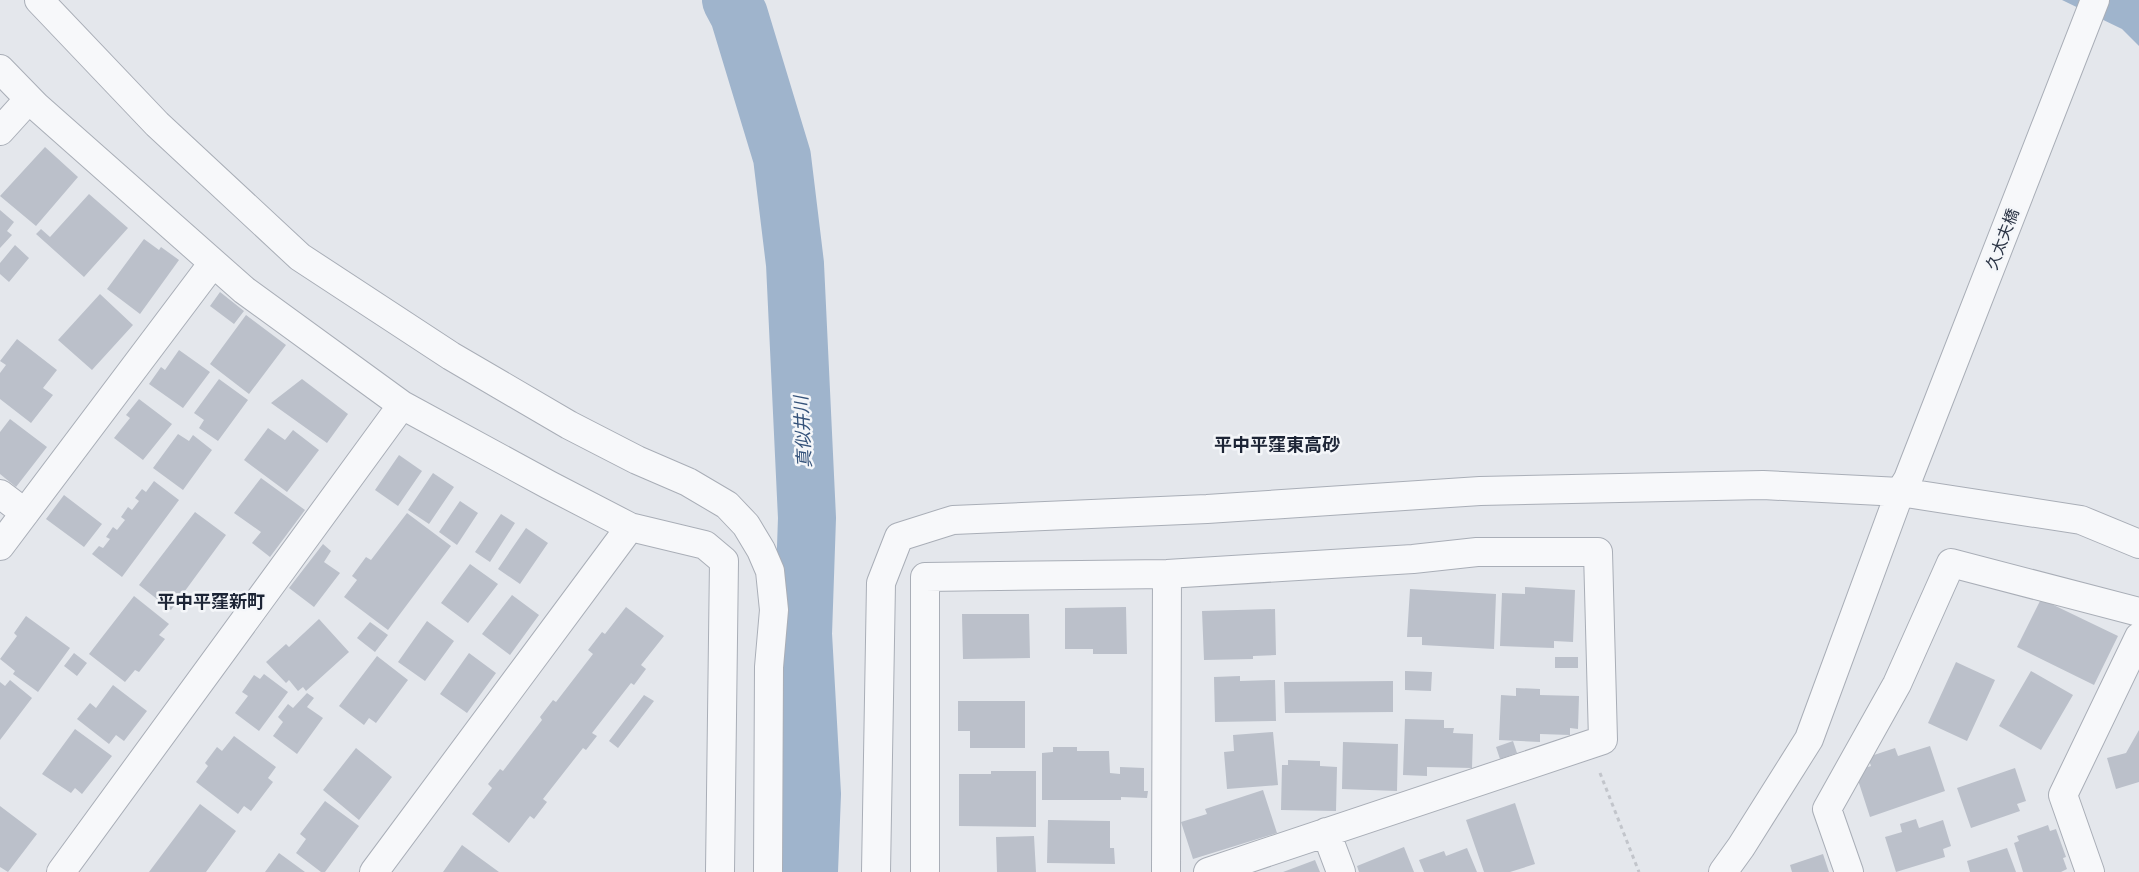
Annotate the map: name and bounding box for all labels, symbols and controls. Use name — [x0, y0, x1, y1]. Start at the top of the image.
street label: 久太夫橋 — [1982, 206, 2023, 272]
water label: 真似井川 — [790, 393, 816, 469]
district label: 平中平窪東高砂 — [1214, 434, 1340, 456]
district label: 平中平窪新町 — [157, 591, 265, 613]

